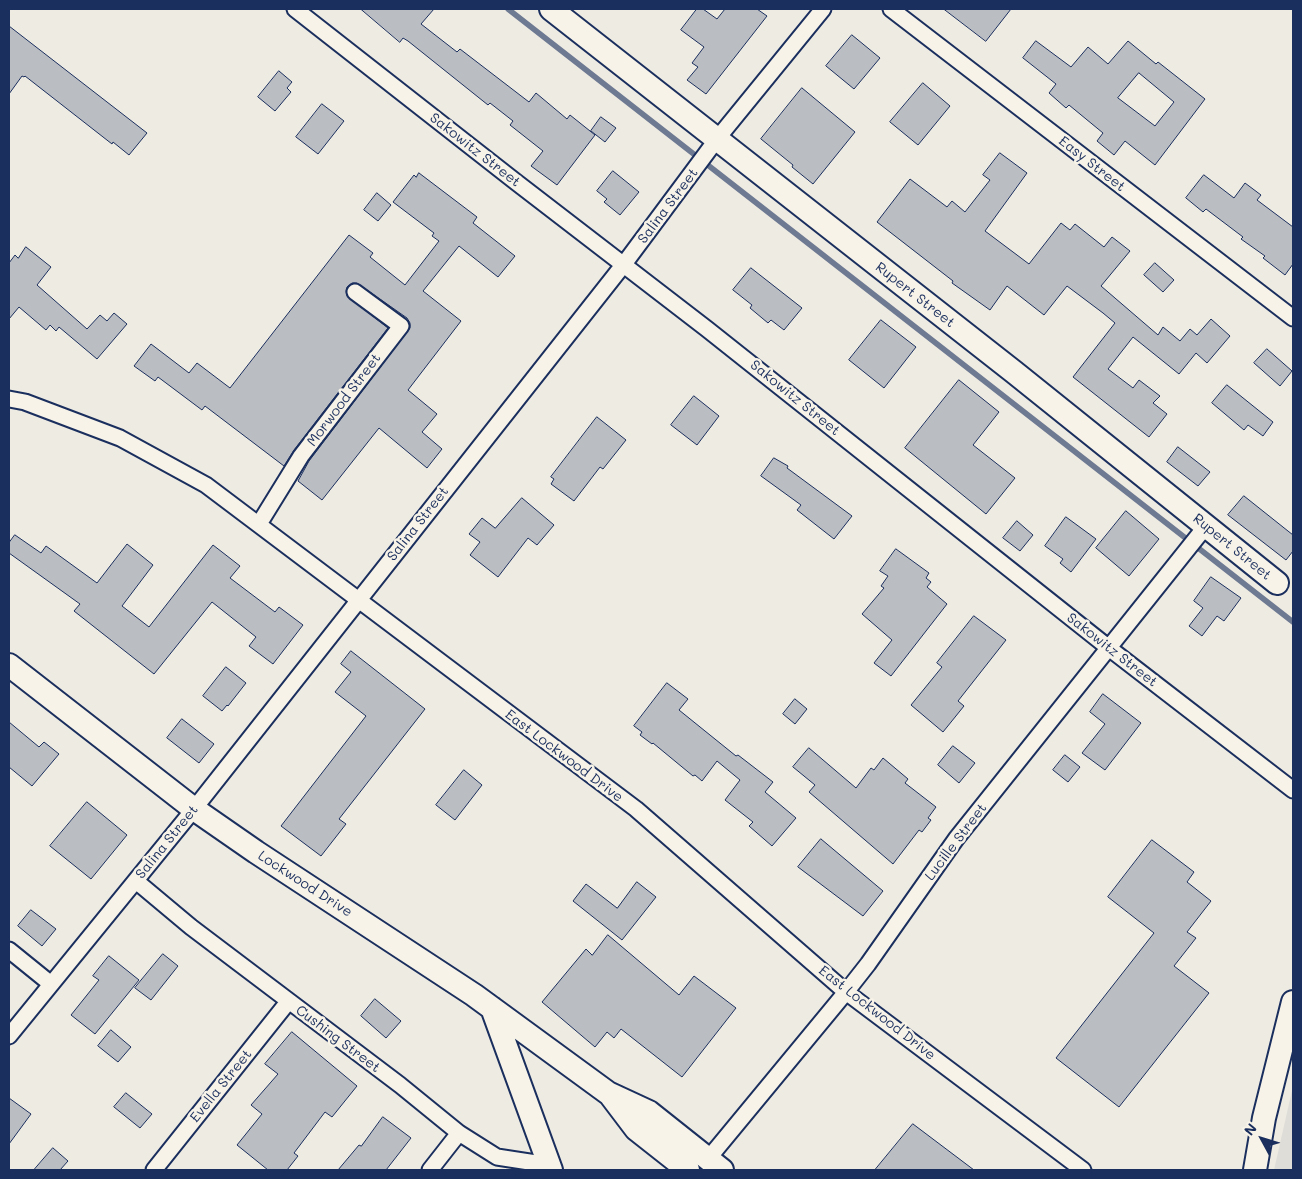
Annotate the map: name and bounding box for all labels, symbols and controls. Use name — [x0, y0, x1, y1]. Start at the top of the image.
street label: Sakowitz Street — [426, 109, 524, 191]
street label: Easy Street — [1055, 133, 1129, 195]
street label: Salina Street — [634, 165, 702, 247]
street label: Rupert Street — [872, 259, 958, 331]
street label: Morwood Street — [304, 350, 384, 450]
street label: Sakowitz Street — [747, 357, 843, 439]
street label: Salina Street — [384, 483, 452, 565]
street label: Rupert Street — [1189, 510, 1275, 584]
street label: Sakowitz Street — [1063, 609, 1161, 691]
street label: East Lockwood Drive — [502, 706, 626, 806]
street label: Lucille Street — [922, 800, 990, 884]
street label: Salina Street — [132, 802, 202, 882]
street label: Lockwood Drive — [255, 847, 355, 921]
street label: East Lockwood Drive — [815, 962, 939, 1064]
street label: Cushing Street — [292, 1002, 384, 1076]
street label: Evella Street — [187, 1046, 255, 1126]
north arrow — [1237, 1114, 1287, 1164]
text: N — [1239, 1119, 1261, 1139]

